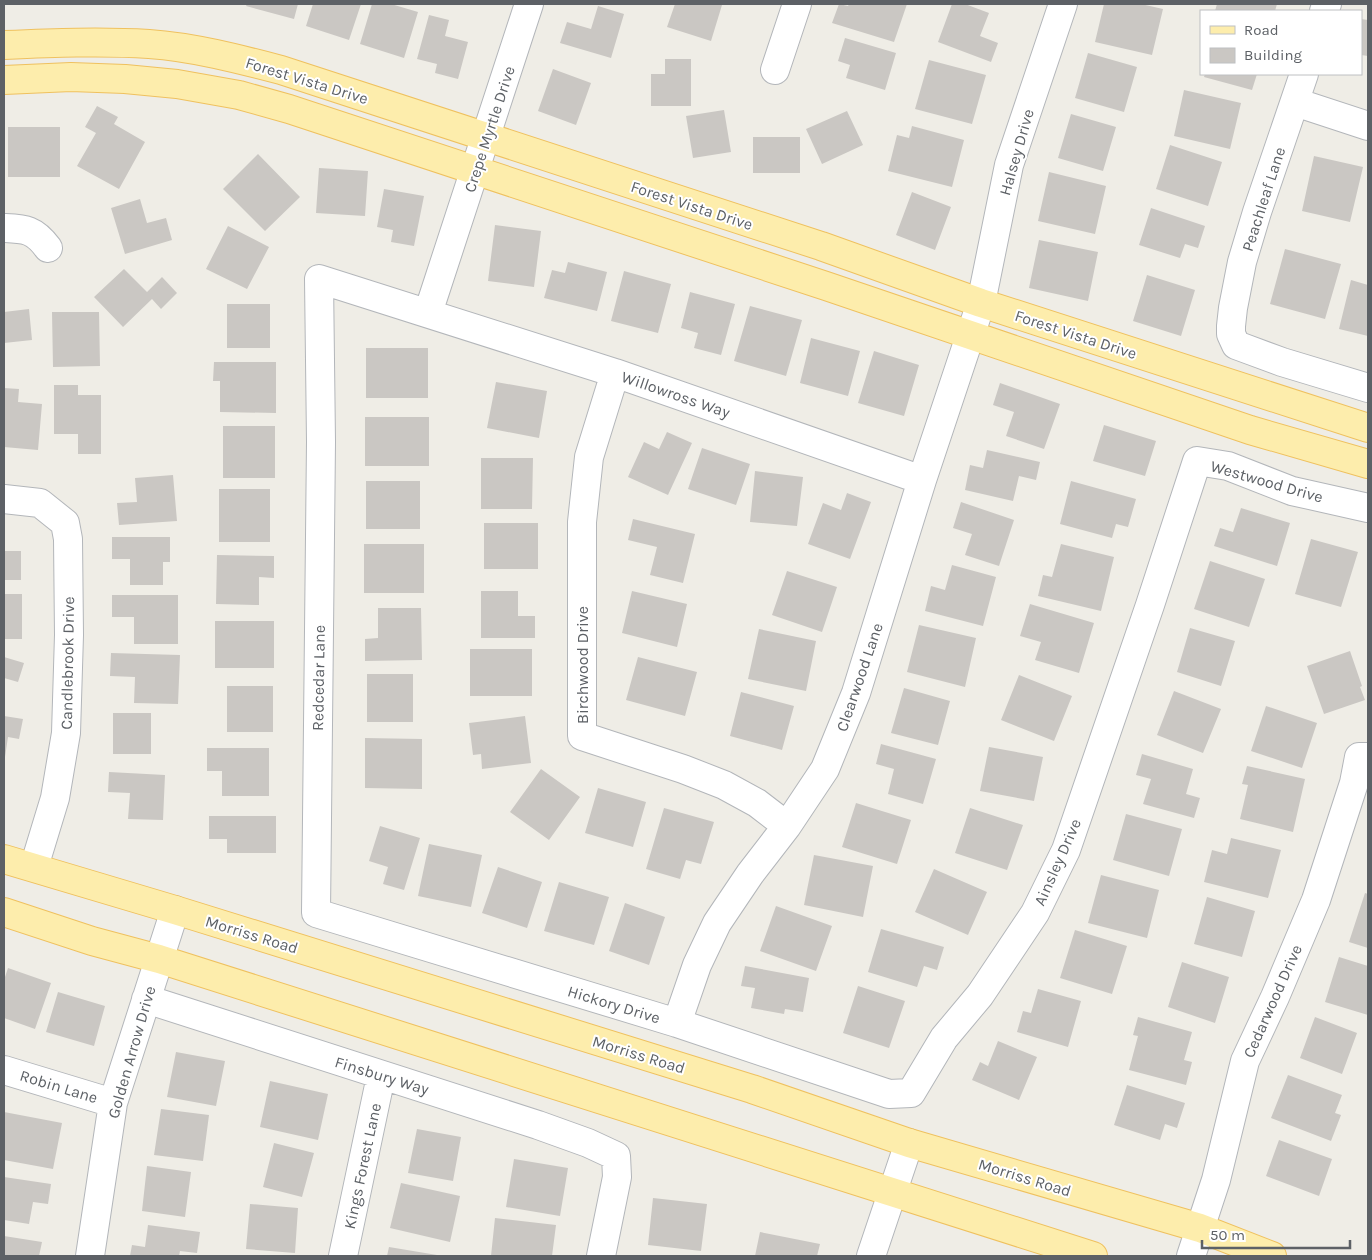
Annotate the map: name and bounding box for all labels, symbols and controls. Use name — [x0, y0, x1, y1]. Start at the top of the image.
legend — [1200, 10, 1362, 75]
text: Road — [1244, 21, 1279, 39]
text: Building — [1244, 46, 1302, 64]
street label: Forest Vista Drive — [243, 53, 370, 108]
street label: Crepe Myrtle Drive — [460, 64, 519, 195]
street label: Halsey Drive — [995, 107, 1038, 198]
street label: Peachleaf Lane — [1238, 145, 1289, 254]
street label: Forest Vista Drive — [628, 177, 755, 234]
street label: Forest Vista Drive — [1012, 306, 1139, 363]
street label: Willowross Way — [619, 367, 733, 422]
street label: Westwood Drive — [1208, 456, 1325, 507]
street label: Candlebrook Drive — [57, 596, 78, 730]
street label: Birchwood Drive — [573, 606, 592, 724]
street label: Clearwood Lane — [832, 620, 887, 734]
street label: Redcedar Lane — [308, 625, 329, 731]
street label: Ainsley Drive — [1030, 816, 1085, 909]
street label: Morriss Road — [203, 911, 301, 958]
street label: Cedarwood Drive — [1239, 942, 1306, 1061]
street label: Hickory Drive — [565, 981, 662, 1028]
street label: Golden Arrow Drive — [103, 984, 159, 1121]
street label: Morriss Road — [590, 1031, 688, 1078]
street label: Finsbury Way — [332, 1052, 432, 1099]
street label: Robin Lane — [18, 1066, 100, 1107]
street label: Kings Forest Lane — [340, 1101, 385, 1231]
street label: Morriss Road — [976, 1154, 1074, 1201]
scale bar — [1202, 1218, 1350, 1250]
text: 50 m — [1210, 1226, 1245, 1244]

